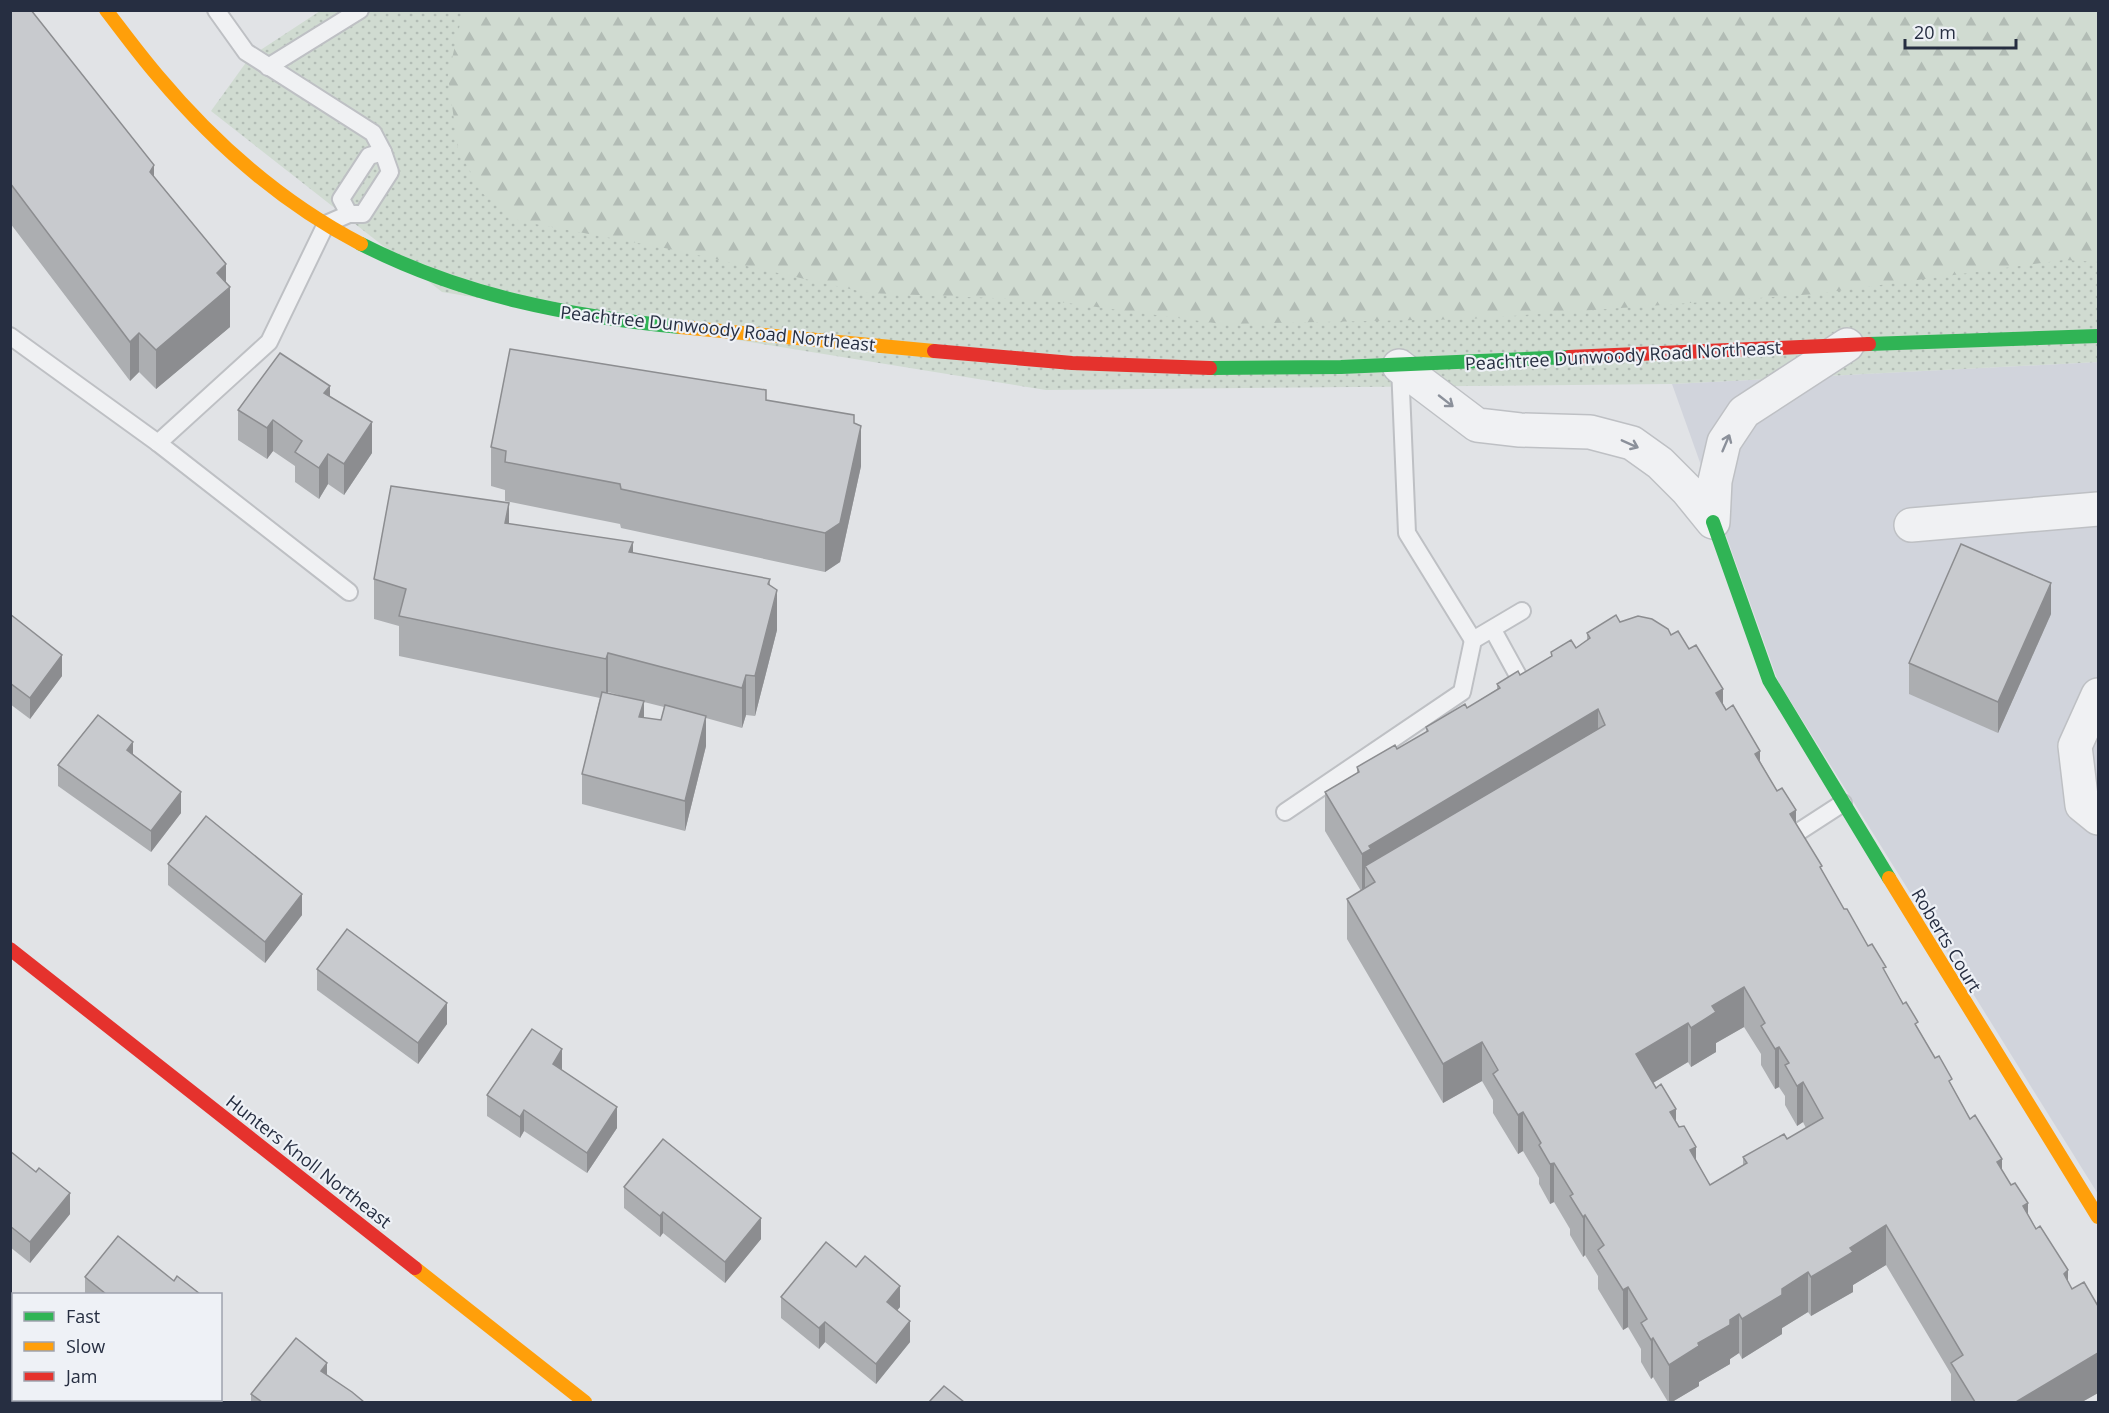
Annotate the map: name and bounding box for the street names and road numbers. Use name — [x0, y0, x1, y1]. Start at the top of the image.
street label: Peachtree Dunwoody Road Northeast — [559, 300, 877, 356]
street label: Peachtree Dunwoody Road Northeast — [1464, 335, 1782, 375]
street label: Roberts Court — [1907, 884, 1987, 996]
street label: Hunters Knoll Northeast — [221, 1089, 397, 1233]

